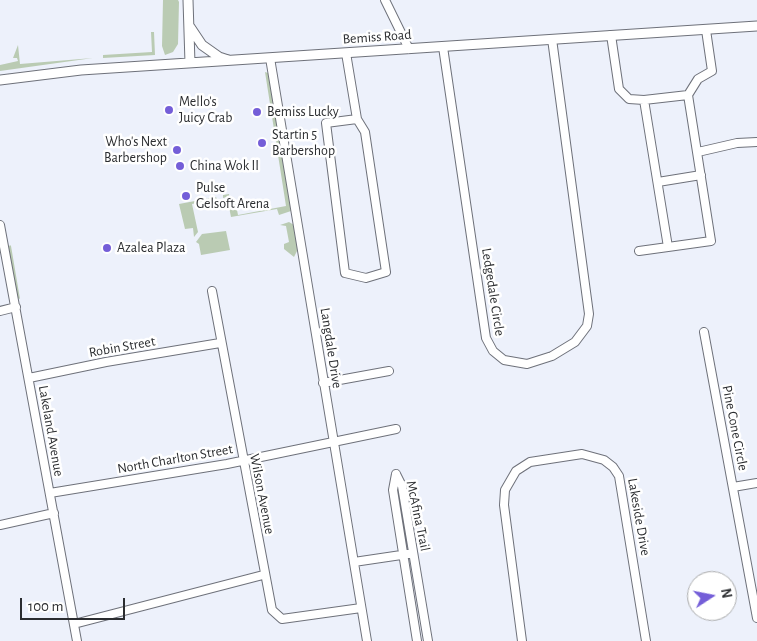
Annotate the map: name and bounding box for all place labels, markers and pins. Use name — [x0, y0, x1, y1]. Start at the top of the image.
place label: Mello's Juicy Crab — [179, 94, 232, 126]
marker: Mello's Juicy Crab — [163, 104, 175, 116]
place label: Bemiss Lucky — [267, 104, 339, 120]
marker: Bemiss Lucky — [251, 106, 263, 118]
place label: Startin 5 Barbershop — [272, 127, 335, 160]
place label: Who's Next Barbershop — [104, 134, 167, 166]
marker: Startin 5 Barbershop — [256, 137, 268, 149]
marker: Who's Next Barbershop — [171, 144, 183, 156]
place label: China Wok II — [190, 158, 259, 174]
marker: China Wok II — [174, 160, 186, 172]
place label: Pulse Gelsoft Arena — [196, 180, 270, 212]
marker: Pulse Gelsoft Arena — [180, 190, 192, 202]
place label: Azalea Plaza — [117, 240, 185, 256]
marker: Azalea Plaza — [101, 242, 113, 254]

